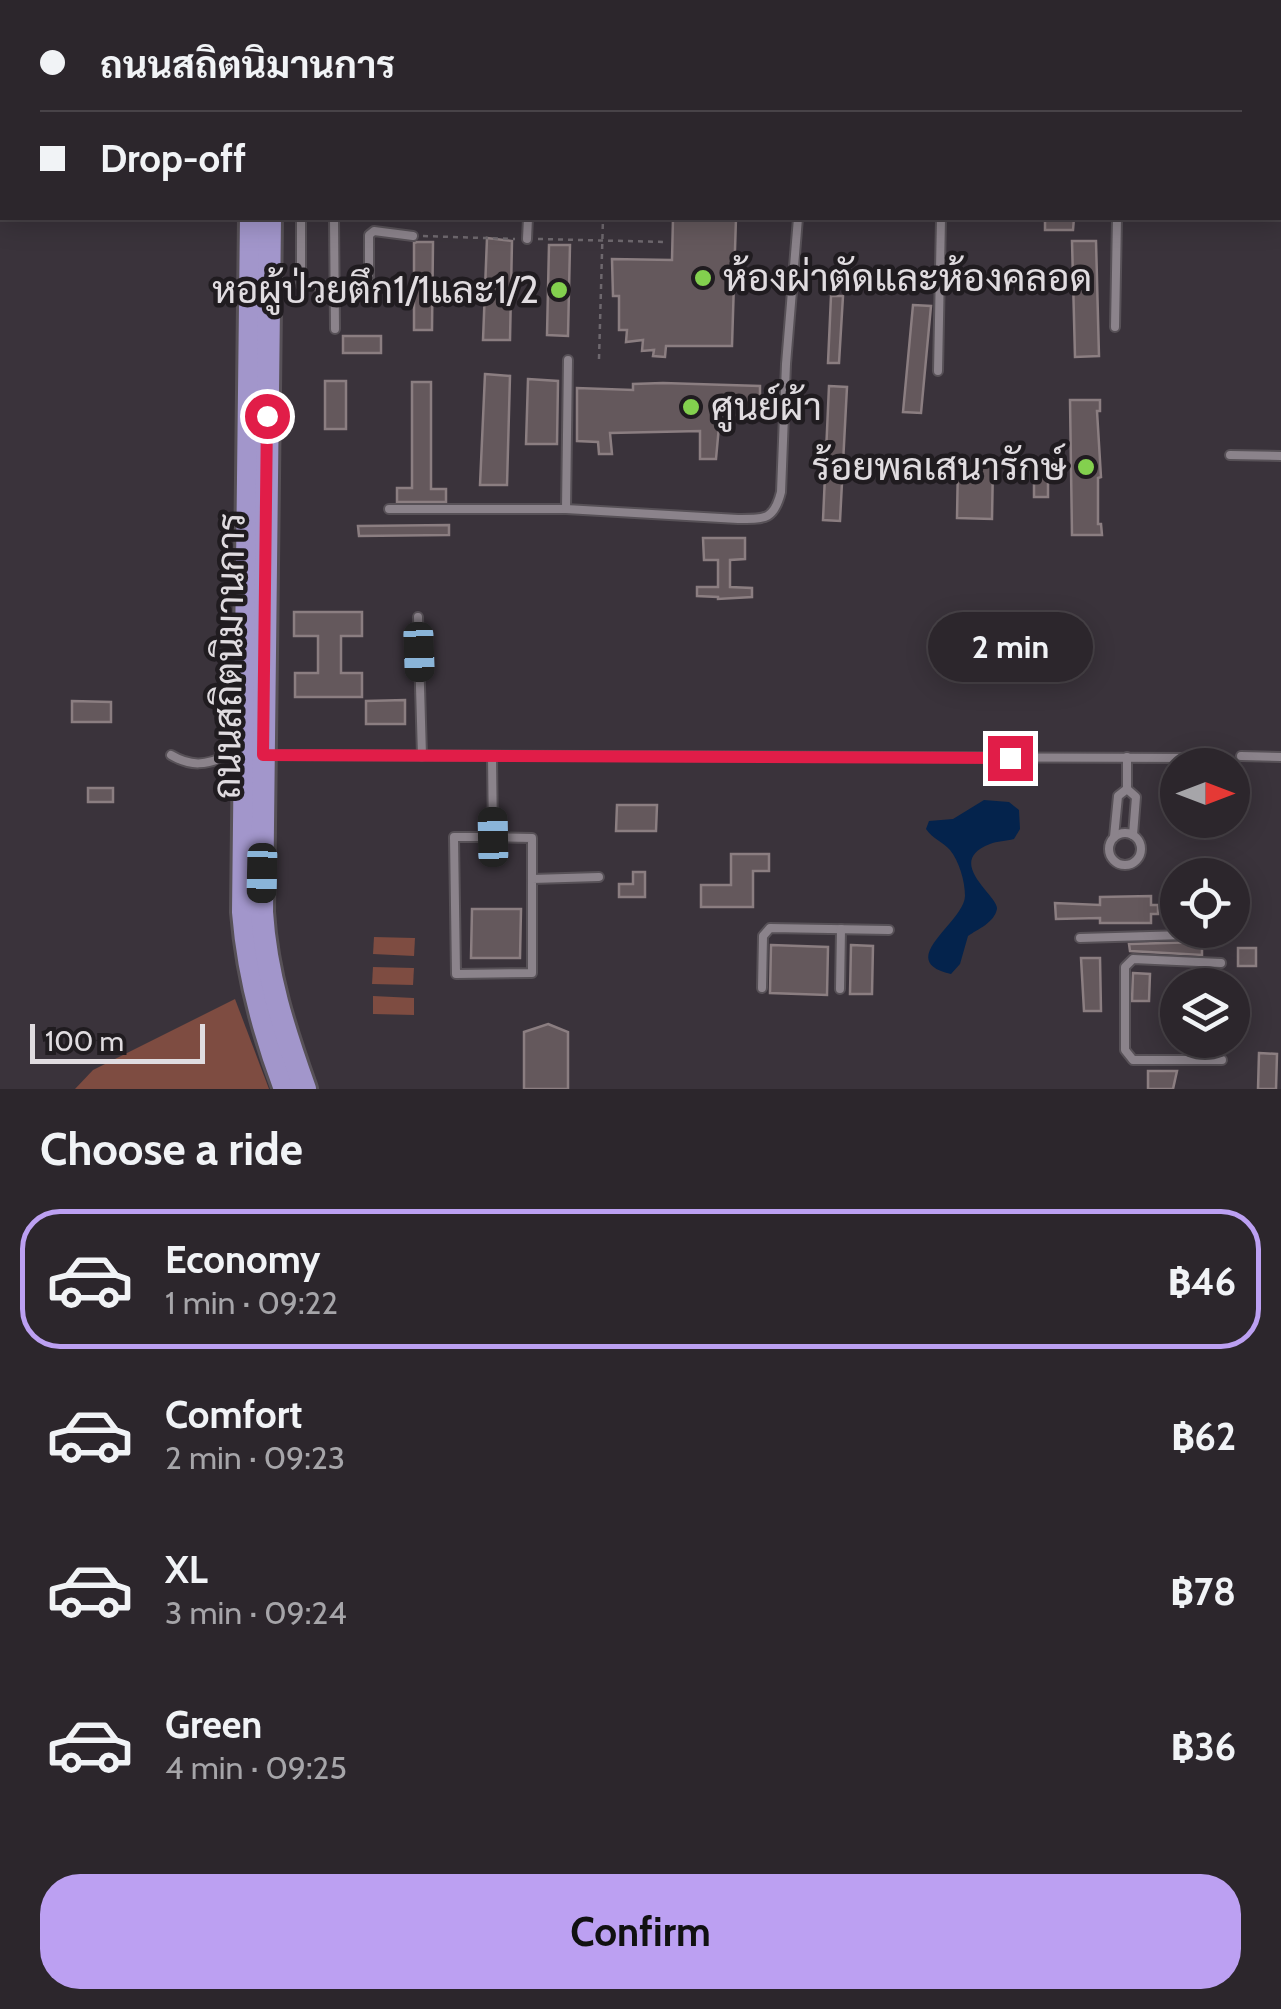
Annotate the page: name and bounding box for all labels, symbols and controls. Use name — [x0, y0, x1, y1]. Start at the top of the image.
text: ถนนสถิตนิมานการ — [100, 41, 395, 88]
text: Drop-off — [100, 135, 246, 182]
place label: ห้องผ่าตัดและห้องคลอด — [723, 254, 1092, 301]
place label: หอผู้ป่วยตึก1/1และ1/2 — [212, 266, 539, 315]
marker: ห้องผ่าตัดและห้องคลอด — [692, 267, 714, 289]
marker: หอผู้ป่วยตึก1/1และ1/2 — [548, 279, 570, 301]
place label: ศูนย์ผ้า — [711, 383, 822, 432]
route start — [245, 394, 290, 439]
marker: ศูนย์ผ้า — [680, 396, 702, 418]
place label: ร้อยพลเสนารักษ์ — [812, 443, 1067, 490]
marker: ร้อยพลเสนารักษ์ — [1075, 456, 1097, 478]
street label: ถนนสถิตนิมานการ — [203, 512, 254, 800]
callout: 2 min — [928, 613, 1092, 683]
car — [403, 621, 435, 683]
text: 2 min — [972, 627, 1049, 666]
route end — [988, 736, 1033, 781]
north arrow — [1160, 748, 1250, 838]
map controls — [1160, 748, 1250, 1058]
car — [477, 807, 509, 867]
car — [246, 843, 278, 903]
button: locate — [1160, 858, 1250, 948]
button: layers — [1160, 968, 1250, 1058]
scale bar — [30, 1019, 205, 1064]
text: 100 m — [45, 1024, 124, 1058]
text: Choose a ride — [40, 1122, 303, 1176]
icon: car — [45, 1234, 135, 1324]
text: Economy — [165, 1236, 320, 1283]
text: ฿46 — [1168, 1258, 1236, 1305]
text: 1 min · 09:22 — [165, 1283, 338, 1322]
icon: car — [45, 1389, 135, 1479]
text: Comfort — [165, 1391, 302, 1438]
text: ฿62 — [1171, 1413, 1236, 1460]
text: 2 min · 09:23 — [165, 1438, 345, 1477]
icon: car — [45, 1544, 135, 1634]
text: XL — [165, 1546, 208, 1593]
text: ฿78 — [1171, 1568, 1236, 1615]
text: 3 min · 09:24 — [165, 1593, 347, 1632]
icon: car — [45, 1699, 135, 1789]
text: Green — [165, 1701, 262, 1748]
text: ฿36 — [1171, 1723, 1236, 1770]
text: 4 min · 09:25 — [165, 1748, 347, 1787]
button: Confirm — [40, 1874, 1241, 1989]

